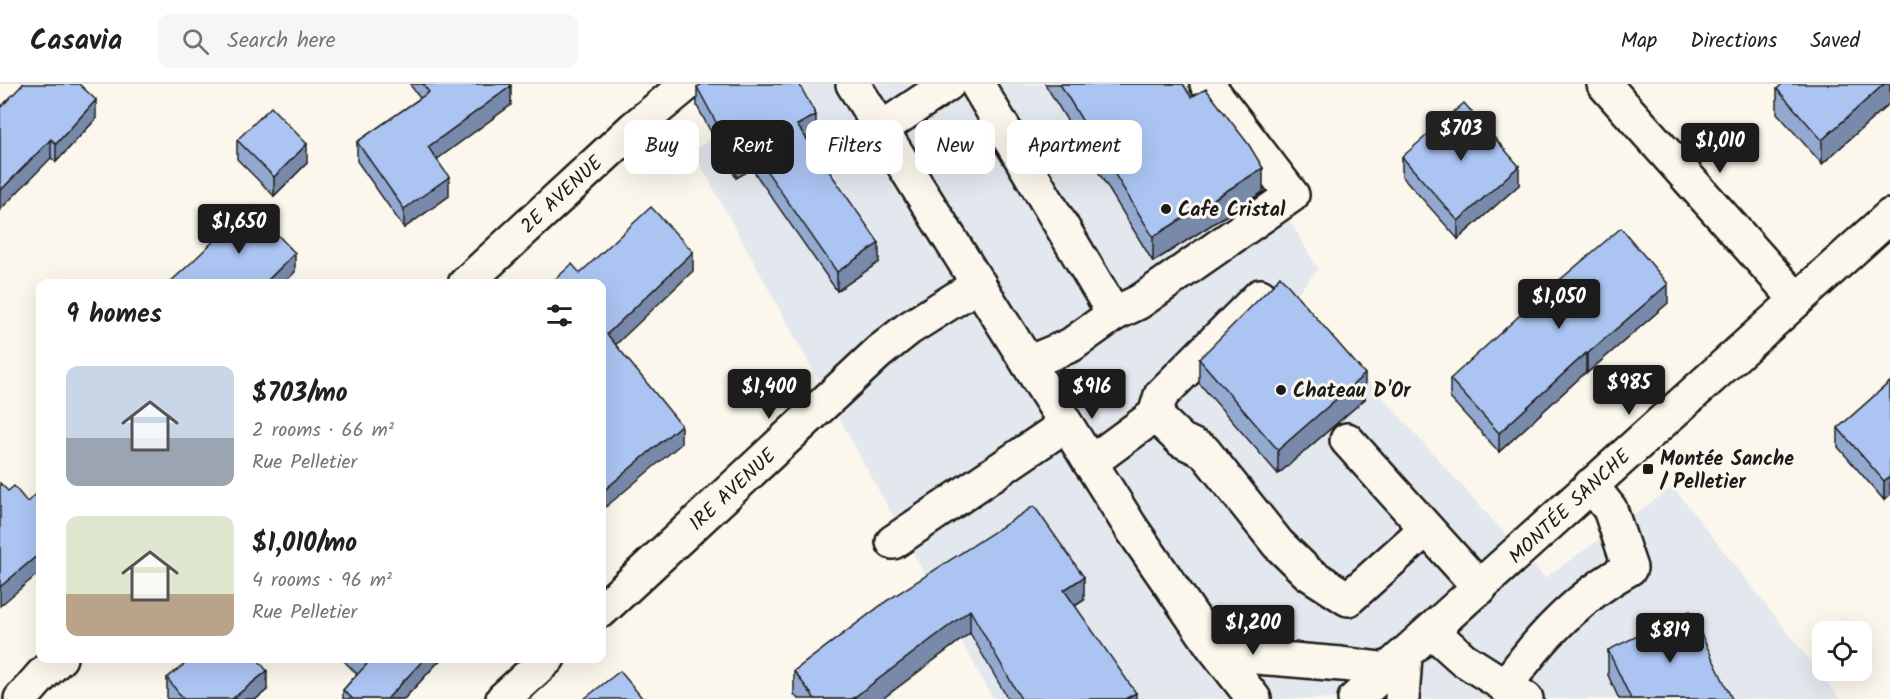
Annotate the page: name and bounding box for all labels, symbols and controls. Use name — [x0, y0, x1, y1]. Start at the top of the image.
search box — [158, 14, 578, 68]
text: Casavia — [30, 19, 122, 64]
text: Search here — [227, 24, 336, 59]
icon: search — [179, 25, 212, 58]
text: Map — [1621, 25, 1657, 58]
text: Directions — [1690, 25, 1777, 58]
text: Saved — [1810, 25, 1860, 58]
pin: $703 — [1425, 111, 1497, 162]
text: $703 — [1440, 114, 1482, 146]
chip: Buy — [624, 120, 699, 174]
chip: Rent — [711, 120, 794, 174]
chip: Filters — [806, 120, 903, 174]
chip: New — [915, 120, 995, 174]
chip: Apartment — [1007, 120, 1142, 174]
pin: $1,010 — [1671, 123, 1769, 174]
text: $1,010 — [1695, 126, 1745, 158]
street label: 2E AVENUE — [514, 148, 612, 242]
place label: Cafe Cristal — [1178, 195, 1286, 227]
marker: Cafe Cristal — [1159, 202, 1173, 216]
pin: $1,650 — [190, 204, 288, 255]
text: $1,650 — [212, 207, 266, 239]
pin: $1,050 — [1510, 279, 1608, 330]
text: $1,050 — [1532, 282, 1586, 314]
text: 9 homes — [66, 294, 162, 336]
icon: filters — [543, 299, 576, 332]
pin: $985 — [1593, 365, 1665, 416]
text: $985 — [1607, 368, 1651, 400]
pin: $1,400 — [720, 369, 818, 420]
pin: $916 — [1056, 369, 1128, 420]
text: $1,400 — [742, 372, 796, 404]
text: $916 — [1073, 372, 1111, 404]
text: $703/mo — [252, 373, 348, 415]
place label: Chateau D'Or — [1293, 376, 1411, 408]
marker: Chateau D'Or — [1274, 383, 1288, 397]
icon: home — [114, 390, 186, 462]
text: 2 rooms · 66 m² — [252, 415, 394, 447]
street label: 1RE AVENUE — [682, 441, 785, 539]
street label: MONTÉE SANCHE — [1502, 441, 1640, 573]
place label: Montée Sanche / Pelletier — [1659, 444, 1794, 499]
text: Rue Pelletier — [252, 447, 357, 479]
marker: Montée Sanche / Pelletier — [1641, 462, 1655, 476]
text: $1,010/mo — [252, 523, 357, 565]
icon: home — [114, 540, 186, 612]
text: 4 rooms · 96 m² — [252, 565, 392, 597]
text: Rue Pelletier — [252, 597, 357, 629]
pin: $1,200 — [1204, 605, 1302, 656]
text: $1,200 — [1225, 608, 1281, 640]
pin: $819 — [1634, 613, 1706, 664]
text: $819 — [1650, 616, 1690, 648]
map controls — [1812, 621, 1872, 681]
button: locate — [1812, 621, 1872, 681]

